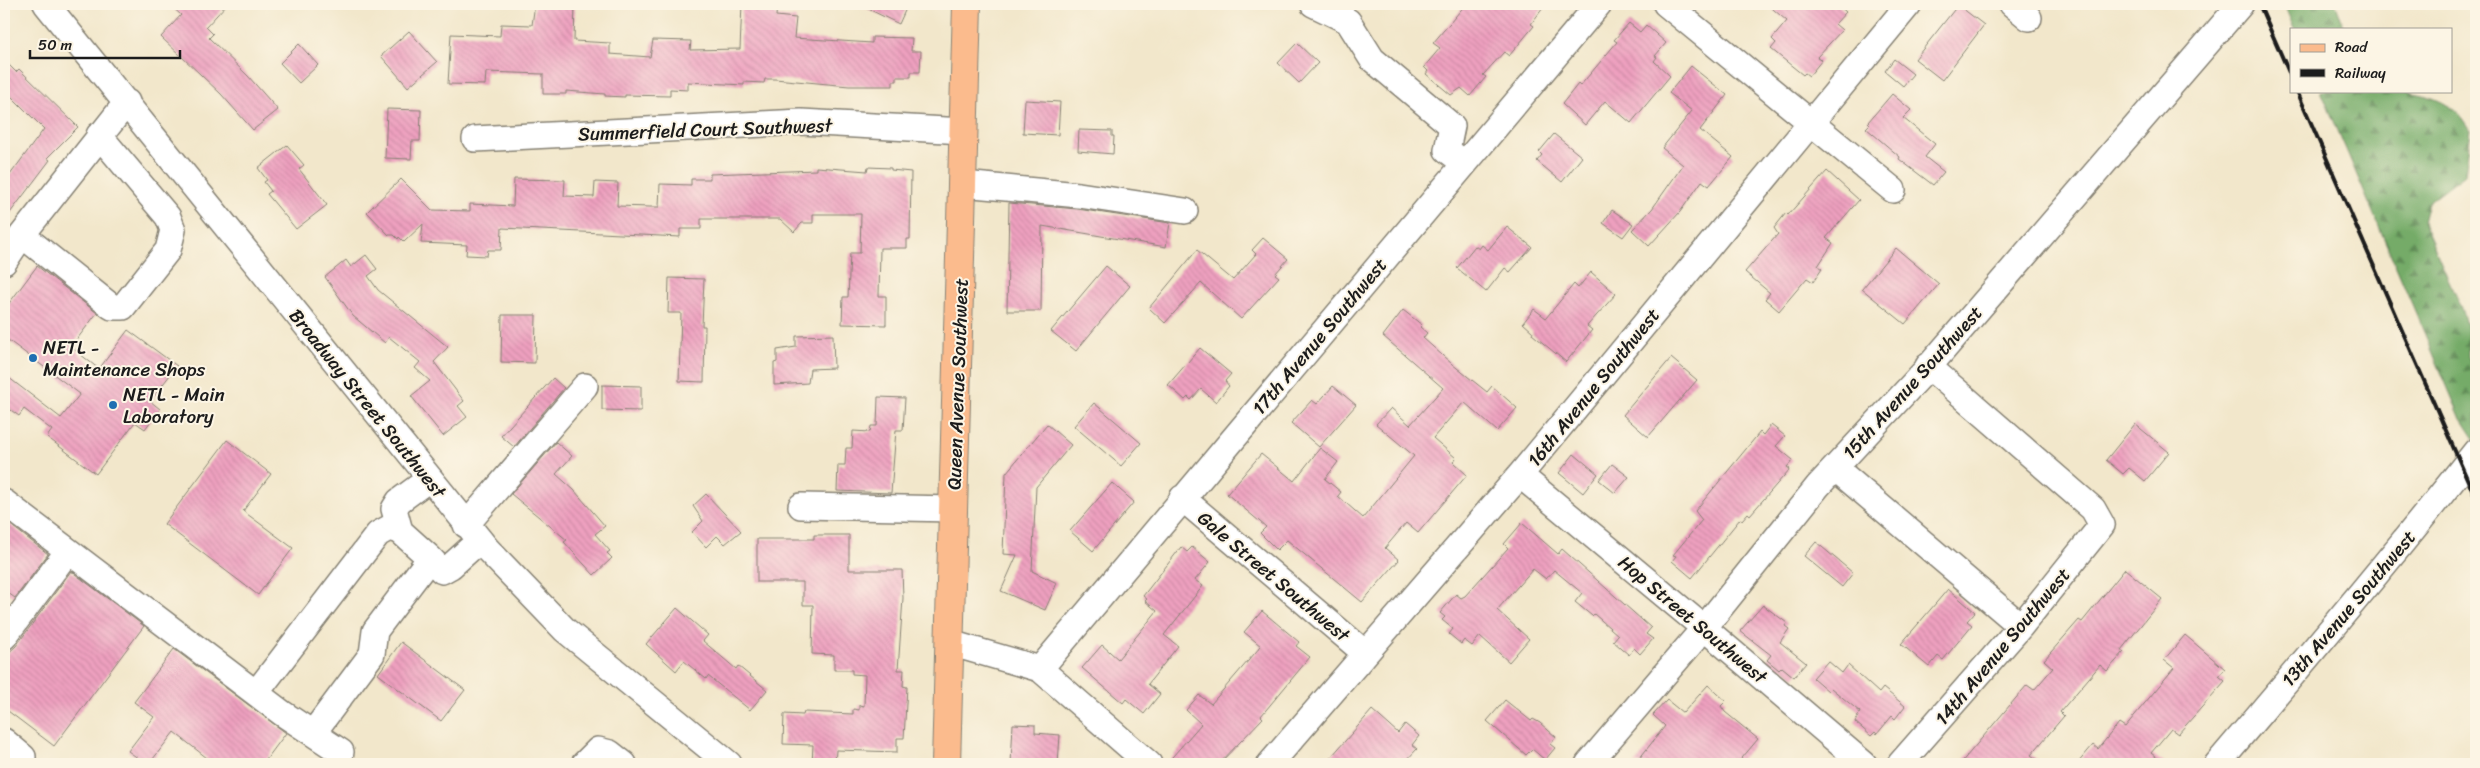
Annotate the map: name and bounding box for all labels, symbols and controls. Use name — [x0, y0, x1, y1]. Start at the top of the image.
scale bar — [30, 28, 180, 60]
legend — [2290, 28, 2452, 92]
text: 50 m — [38, 32, 73, 58]
text: Road — [2335, 34, 2368, 60]
text: Railway — [2335, 60, 2386, 86]
street label: Summerfield Court Southwest — [577, 109, 834, 150]
street label: 17th Avenue Southwest — [1243, 250, 1395, 422]
street label: Queen Avenue Southwest — [937, 278, 978, 490]
street label: 15th Avenue Southwest — [1834, 298, 1991, 467]
street label: 16th Avenue Southwest — [1519, 300, 1668, 474]
street label: Broadway Street Southwest — [280, 301, 456, 507]
place label: NETL - Maintenance Shops — [43, 331, 206, 386]
marker: NETL - Maintenance Shops — [27, 352, 39, 364]
place label: NETL - Main Laboratory — [123, 378, 225, 433]
marker: NETL - Main Laboratory — [107, 399, 119, 411]
street label: Gale Street Southwest — [1190, 502, 1358, 651]
street label: 13th Avenue Southwest — [2273, 522, 2424, 694]
street label: Hop Street Southwest — [1610, 547, 1776, 693]
street label: 14th Avenue Southwest — [1926, 560, 2079, 733]

